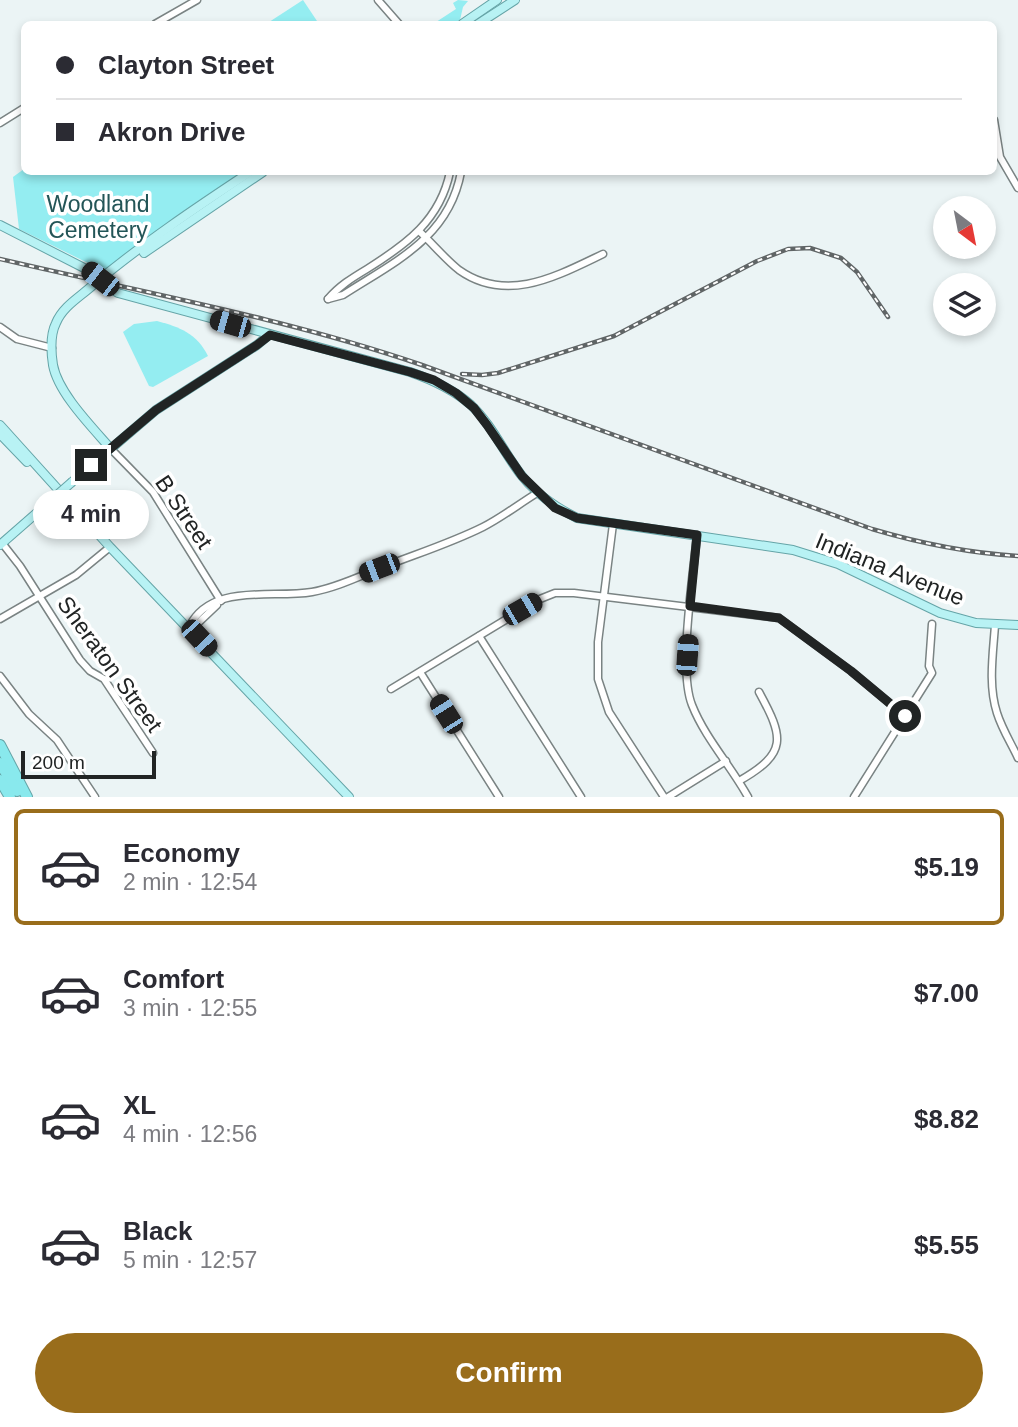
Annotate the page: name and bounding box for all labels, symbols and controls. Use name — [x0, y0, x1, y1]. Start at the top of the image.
text: Clayton Street — [98, 50, 274, 80]
text: Akron Drive — [98, 117, 245, 147]
park label: Woodland Cemetery — [46, 191, 150, 243]
north arrow — [933, 196, 996, 259]
map controls — [933, 196, 996, 336]
car — [77, 258, 124, 300]
button: layers — [933, 273, 996, 336]
car — [207, 308, 254, 340]
route end — [75, 449, 107, 481]
street label: B Street — [150, 470, 218, 554]
callout: 4 min — [33, 490, 149, 538]
text: 4 min — [61, 501, 121, 527]
street label: Indiana Avenue — [812, 527, 968, 611]
car — [356, 551, 403, 585]
car — [499, 589, 546, 629]
street label: Sheraton Street — [52, 591, 168, 737]
car — [177, 615, 222, 661]
car — [676, 633, 699, 677]
car — [426, 691, 467, 737]
route start — [889, 700, 921, 732]
scale bar — [21, 748, 156, 780]
text: 200 m — [32, 752, 85, 773]
icon: car — [39, 836, 102, 899]
text: Economy — [123, 838, 240, 868]
text: $5.19 — [914, 852, 979, 882]
text: 2 min · 12:54 — [123, 869, 257, 895]
icon: car — [39, 962, 102, 1025]
text: Comfort — [123, 964, 224, 994]
text: $7.00 — [914, 978, 979, 1008]
text: 3 min · 12:55 — [123, 995, 257, 1021]
icon: car — [39, 1088, 102, 1151]
text: XL — [123, 1090, 156, 1120]
text: $8.82 — [914, 1104, 979, 1134]
text: 4 min · 12:56 — [123, 1121, 257, 1147]
icon: car — [39, 1214, 102, 1277]
text: Black — [123, 1216, 192, 1246]
text: $5.55 — [914, 1230, 979, 1260]
text: 5 min · 12:57 — [123, 1247, 257, 1273]
button: Confirm — [35, 1333, 983, 1413]

